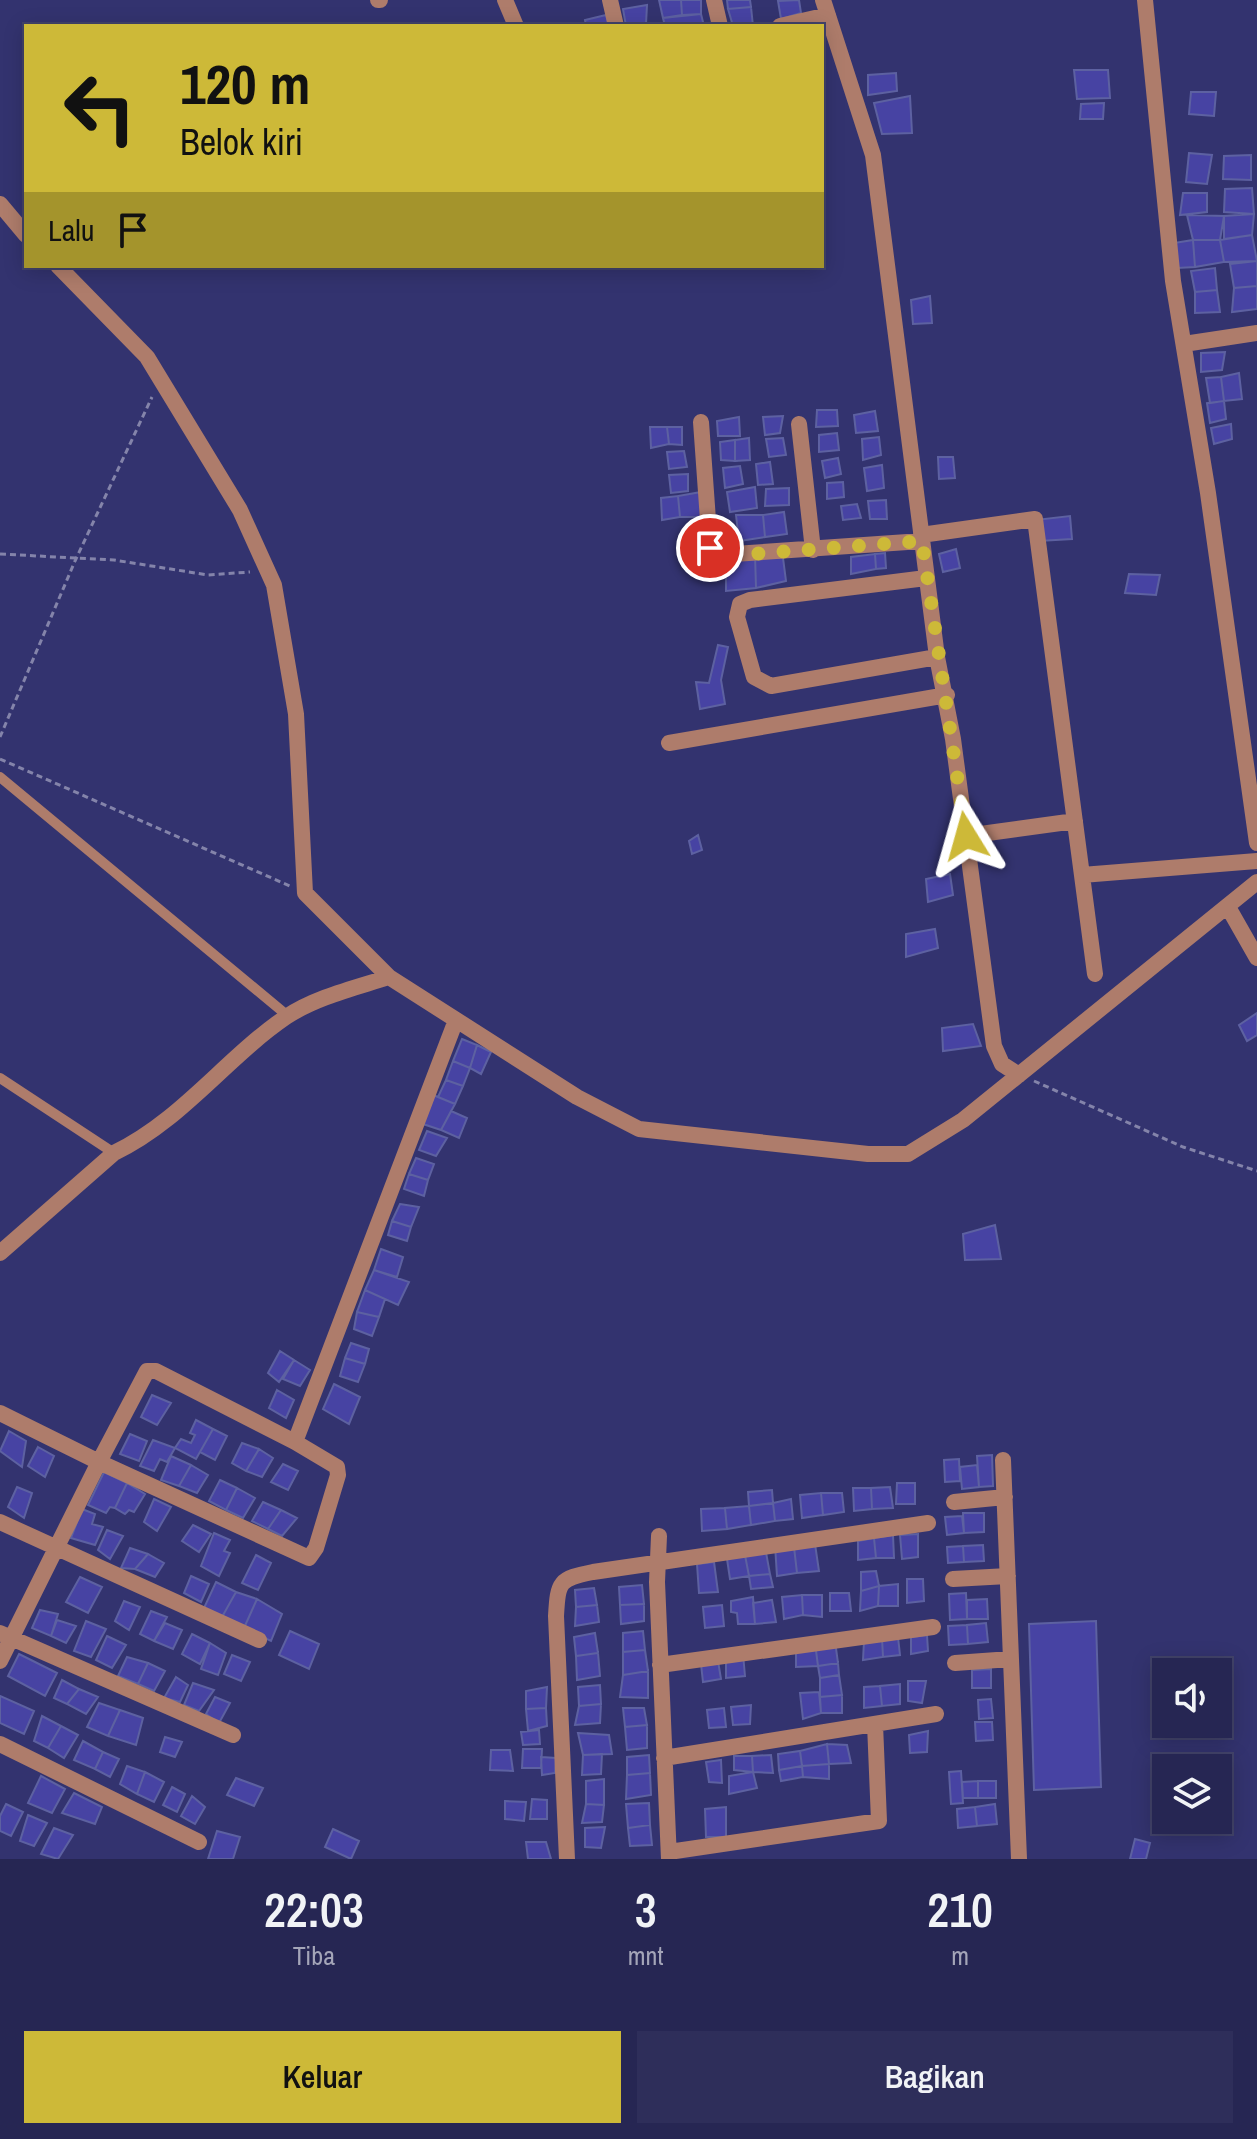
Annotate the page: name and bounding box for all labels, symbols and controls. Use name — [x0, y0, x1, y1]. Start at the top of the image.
text: 120 m — [180, 46, 310, 121]
icon: left — [48, 56, 152, 160]
text: Belok kiri — [180, 118, 303, 166]
icon: arrive — [111, 208, 155, 252]
text: Lalu — [48, 210, 95, 250]
pin — [676, 514, 744, 582]
icon: arrive — [688, 526, 732, 570]
position arrow — [924, 794, 1008, 878]
map controls — [1152, 1658, 1232, 1834]
button: sound — [1152, 1658, 1232, 1738]
button: layers — [1152, 1754, 1232, 1834]
text: 22:03 — [264, 1877, 364, 1942]
text: 3 — [635, 1877, 657, 1942]
text: 210 — [927, 1877, 993, 1942]
text: Tiba — [293, 1938, 335, 1973]
text: mnt — [628, 1938, 663, 1973]
text: m — [951, 1938, 969, 1973]
button: Keluar — [24, 2031, 621, 2123]
button: Bagikan — [637, 2031, 1233, 2123]

